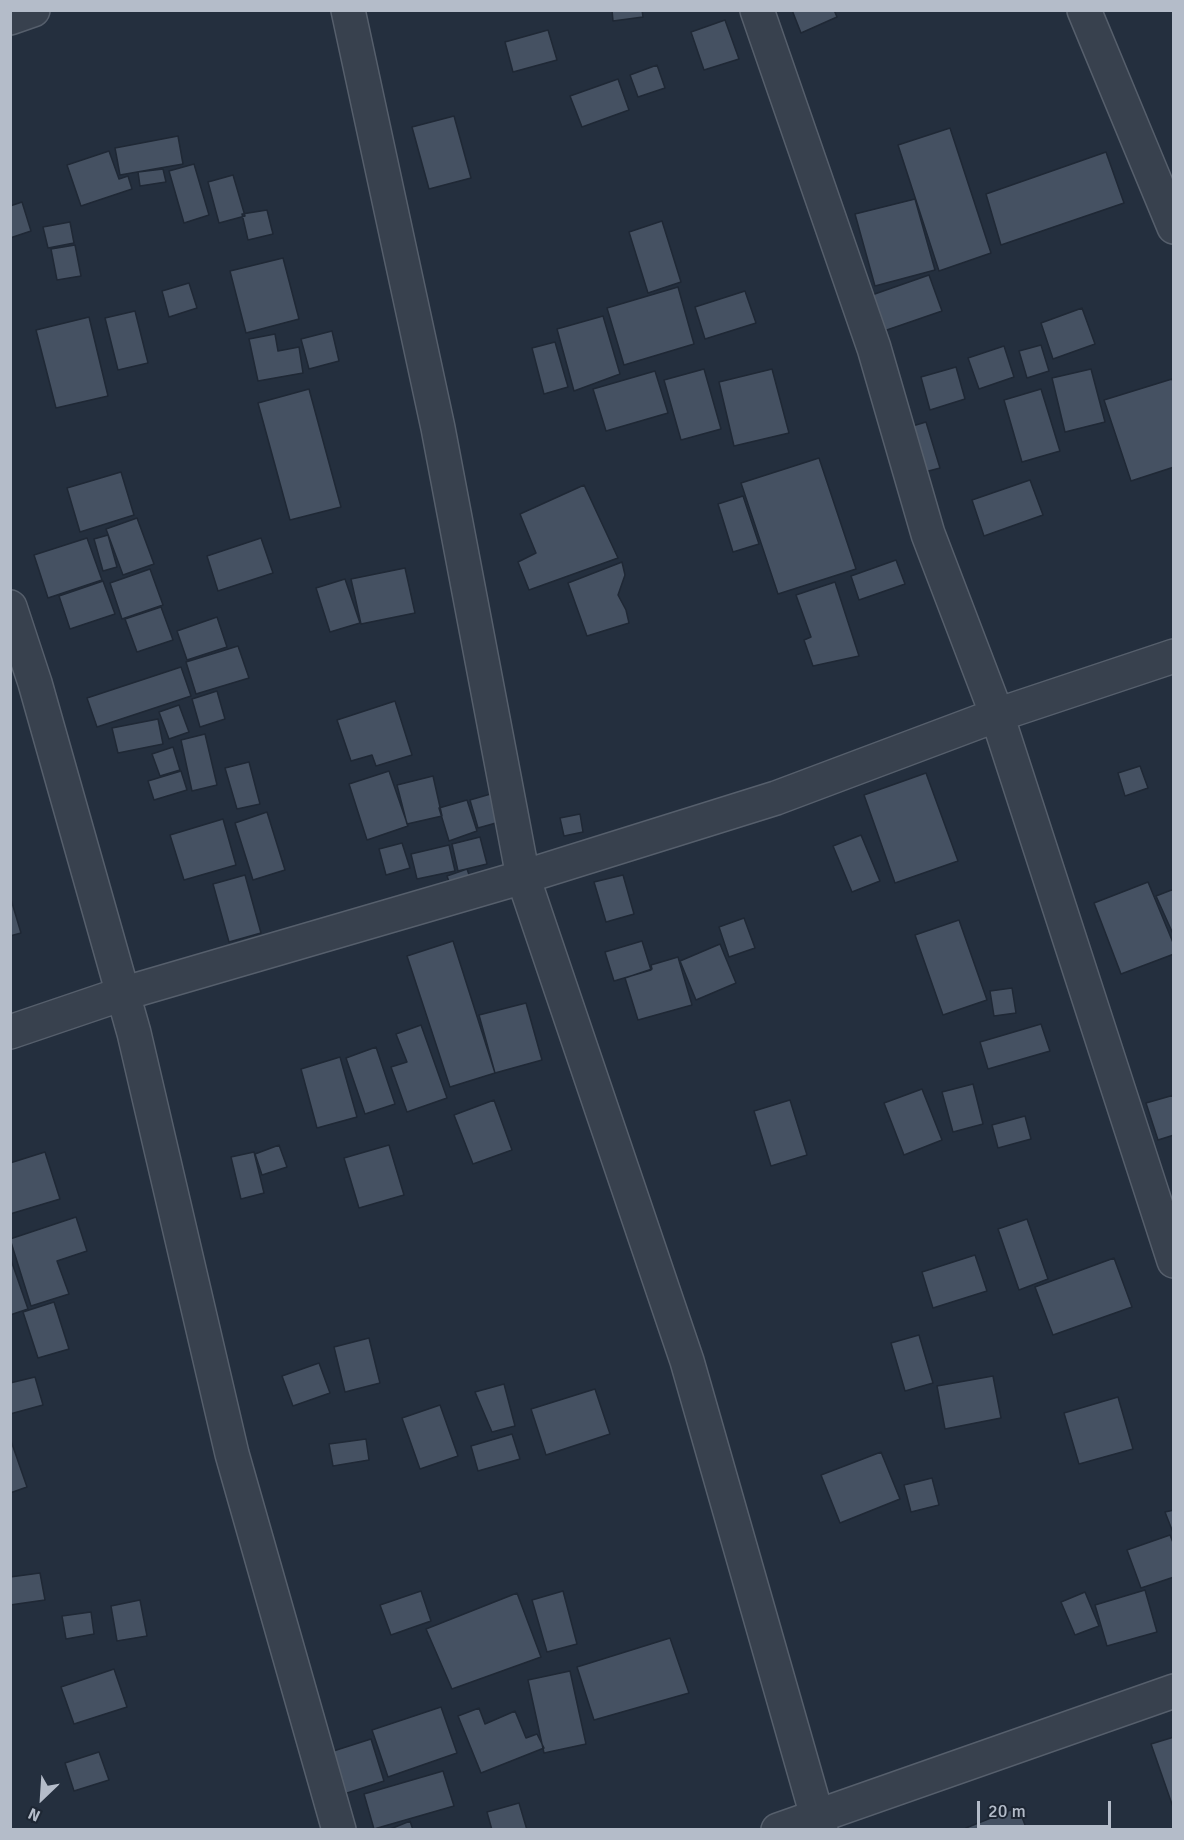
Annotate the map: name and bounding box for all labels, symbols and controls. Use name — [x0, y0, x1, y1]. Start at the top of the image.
north arrow — [12, 1768, 72, 1828]
scale bar — [980, 1789, 1114, 1827]
text: 20 m — [988, 1800, 1026, 1822]
text: N — [25, 1803, 44, 1826]

